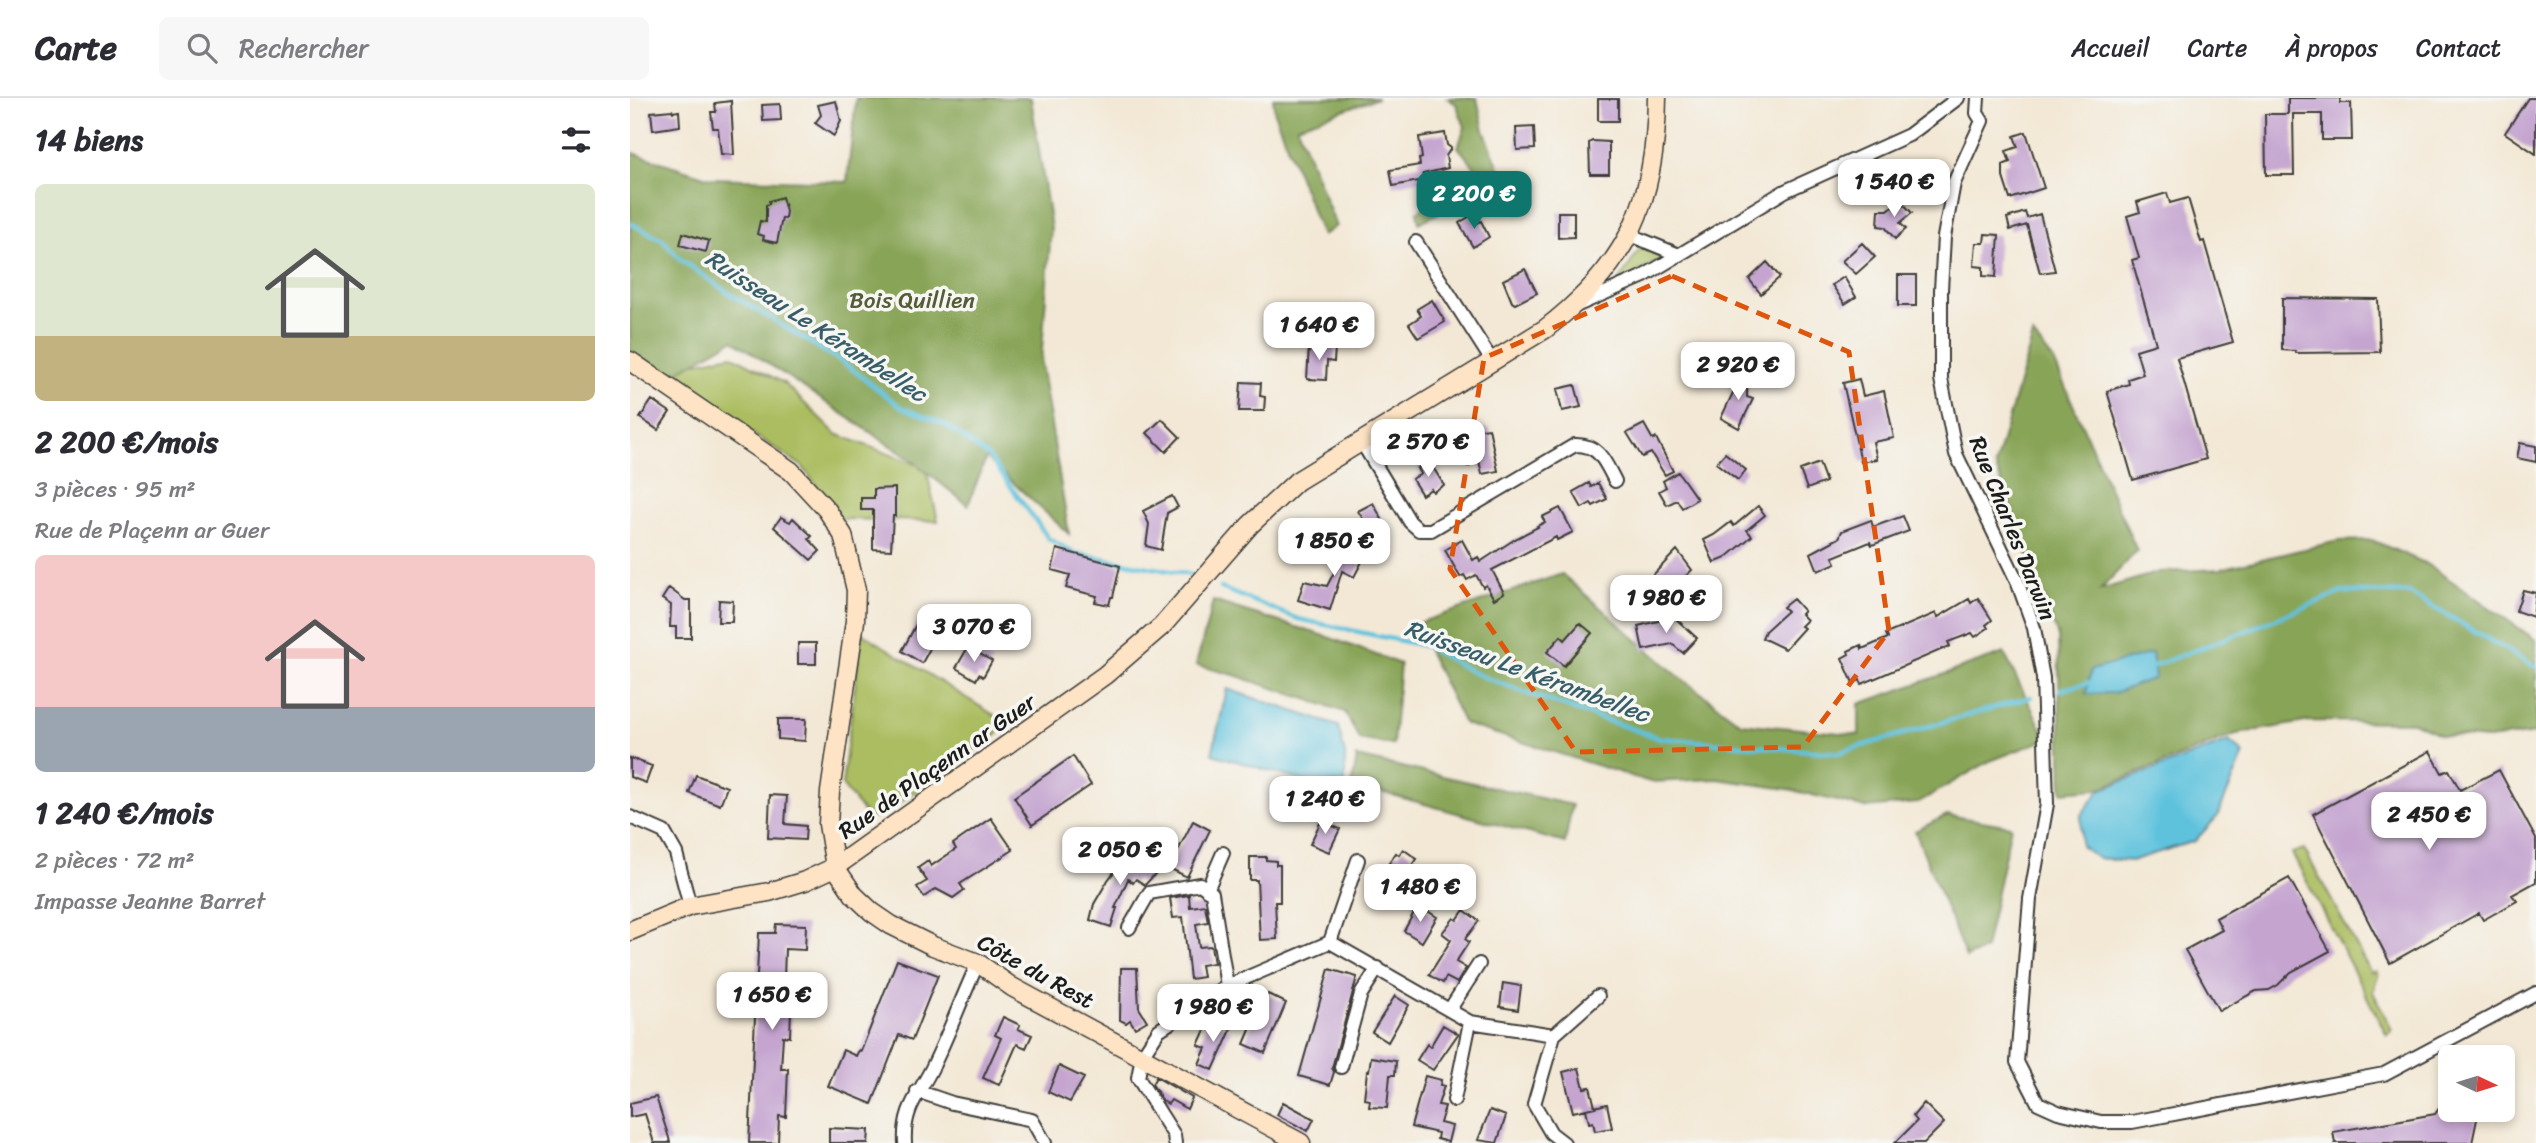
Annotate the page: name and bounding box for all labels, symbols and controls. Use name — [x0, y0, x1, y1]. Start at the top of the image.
search box — [159, 17, 649, 80]
text: Carte — [35, 19, 117, 77]
text: Rechercher — [239, 25, 369, 71]
text: Accueil — [2071, 27, 2150, 69]
text: Carte — [2188, 27, 2247, 69]
text: À propos — [2285, 27, 2378, 69]
text: Contact — [2416, 27, 2501, 69]
icon: search — [183, 29, 221, 67]
text: 14 biens — [35, 113, 143, 167]
icon: filters — [557, 121, 595, 159]
pin: 1 540 € — [1829, 159, 1959, 219]
text: 1 540 € — [1854, 161, 1934, 202]
pin: 2 200 € — [1409, 172, 1539, 231]
text: 2 200 € — [1433, 173, 1515, 214]
icon: home — [252, 230, 378, 356]
water label: Ruisseau Le Kérambellec — [697, 238, 937, 415]
park label: Bois Quillien — [849, 280, 975, 321]
pin: 1 640 € — [1254, 302, 1384, 362]
text: 1 640 € — [1279, 304, 1359, 345]
pin: 2 920 € — [1673, 342, 1803, 402]
text: 2 920 € — [1697, 344, 1779, 385]
text: 2 200 €/mois — [35, 415, 218, 469]
pin: 2 570 € — [1363, 420, 1493, 479]
text: 2 570 € — [1387, 421, 1469, 462]
street label: Rue Charles Darwin — [1957, 430, 2068, 627]
text: 3 pièces · 95 m² — [35, 469, 196, 510]
text: Rue de Plaçenn ar Guer — [35, 510, 269, 551]
pin: 1 850 € — [1269, 518, 1399, 578]
text: 1 850 € — [1294, 520, 1374, 561]
pin: 1 980 € — [1601, 575, 1731, 635]
text: 1 980 € — [1626, 577, 1706, 618]
icon: home — [252, 601, 378, 727]
pin: 3 070 € — [909, 604, 1039, 664]
text: 3 070 € — [933, 606, 1015, 647]
water label: Ruisseau Le Kérambellec — [1399, 607, 1657, 735]
street label: Rue de Plaçenn ar Guer — [830, 682, 1046, 850]
pin: 1 240 € — [1260, 776, 1390, 836]
text: 1 240 € — [1285, 778, 1365, 819]
text: 1 240 €/mois — [35, 786, 214, 840]
pin: 2 450 € — [2364, 792, 2494, 852]
text: 2 450 € — [2387, 794, 2471, 835]
pin: 2 050 € — [1055, 828, 1185, 887]
text: 2 050 € — [1078, 829, 1162, 870]
text: 2 pièces · 72 m² — [35, 840, 195, 881]
pin: 1 480 € — [1355, 864, 1485, 924]
text: 1 480 € — [1380, 866, 1460, 907]
text: Impasse Jeanne Barret — [35, 881, 265, 922]
street label: Côte du Rest — [969, 922, 1102, 1021]
pin: 1 650 € — [707, 972, 837, 1032]
text: 1 650 € — [733, 974, 811, 1015]
pin: 1 980 € — [1148, 984, 1278, 1044]
text: 1 980 € — [1173, 986, 1253, 1027]
north arrow — [2438, 1045, 2515, 1122]
map controls — [2438, 1045, 2515, 1122]

